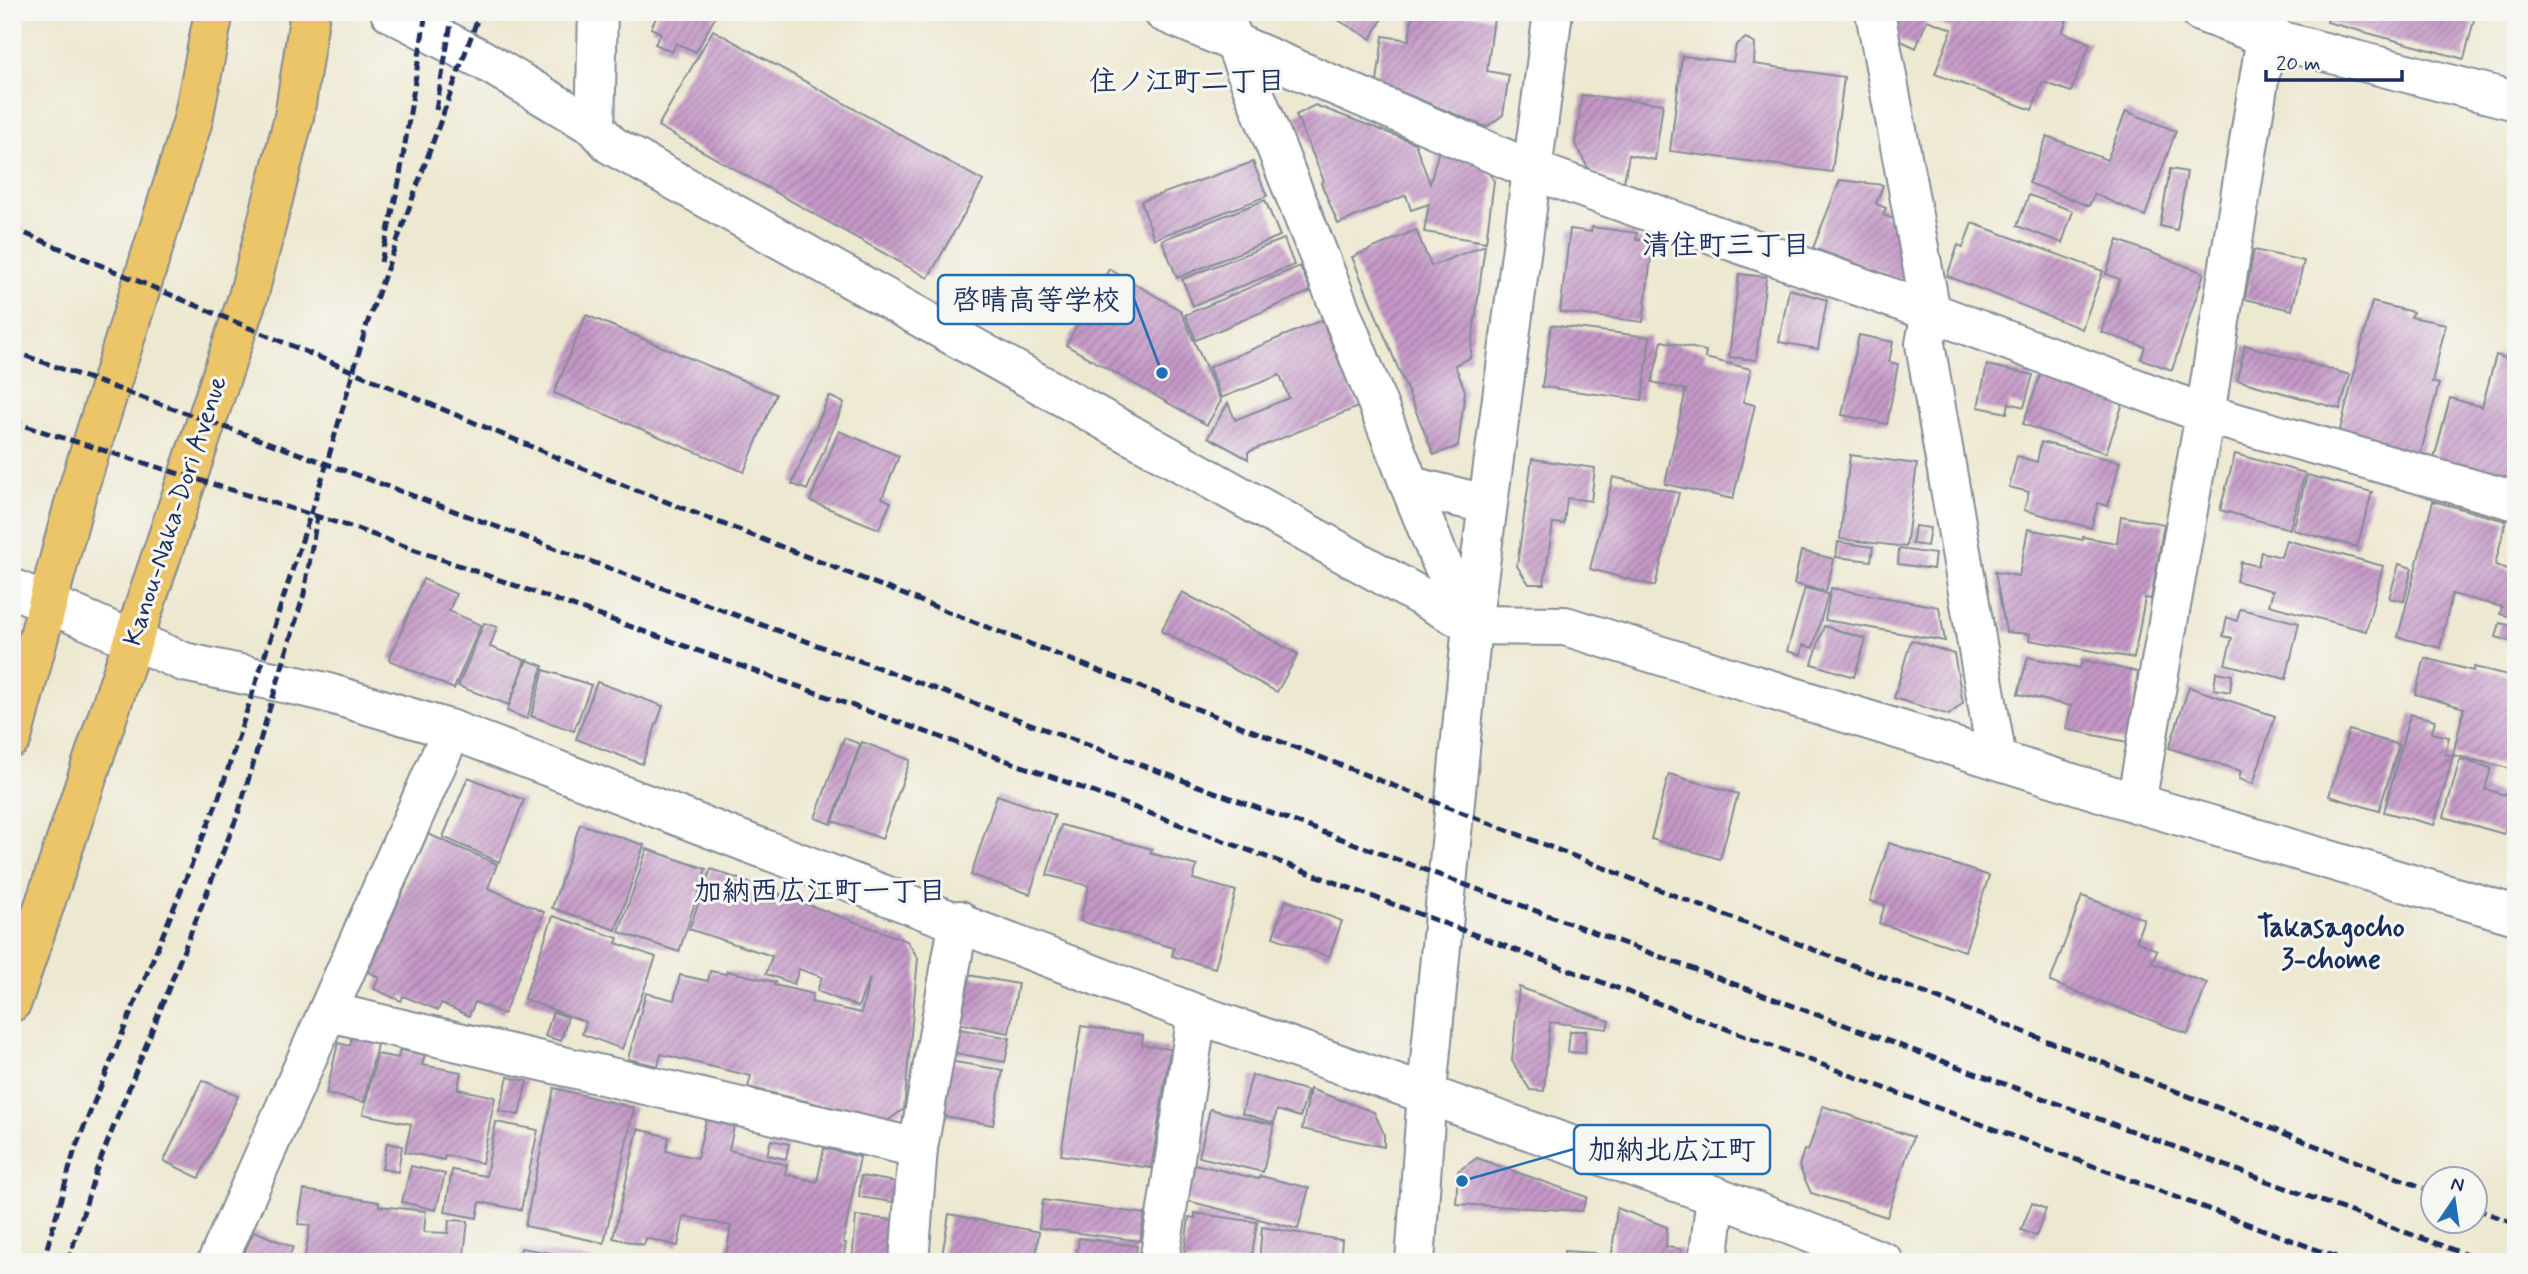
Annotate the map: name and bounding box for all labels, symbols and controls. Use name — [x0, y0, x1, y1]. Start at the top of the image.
scale bar — [2266, 38, 2402, 82]
text: 20 m — [2276, 50, 2321, 78]
district label: 住ノ江町二丁目 — [1089, 64, 1285, 101]
district label: 清住町三丁目 — [1642, 228, 1810, 265]
callout: 啓晴高等学校 — [938, 275, 1134, 324]
text: 啓晴高等学校 — [952, 283, 1120, 320]
street label: Kanou-Naka-Dori Avenue — [116, 372, 236, 650]
district label: 加納西広江町一丁目 — [694, 874, 946, 911]
district label: Takasagocho 3-chome — [2257, 910, 2405, 979]
callout: 加納北広江町 — [1574, 1125, 1770, 1174]
text: 加納北広江町 — [1588, 1133, 1756, 1170]
north arrow — [2420, 1166, 2490, 1236]
text: N — [2449, 1171, 2466, 1199]

